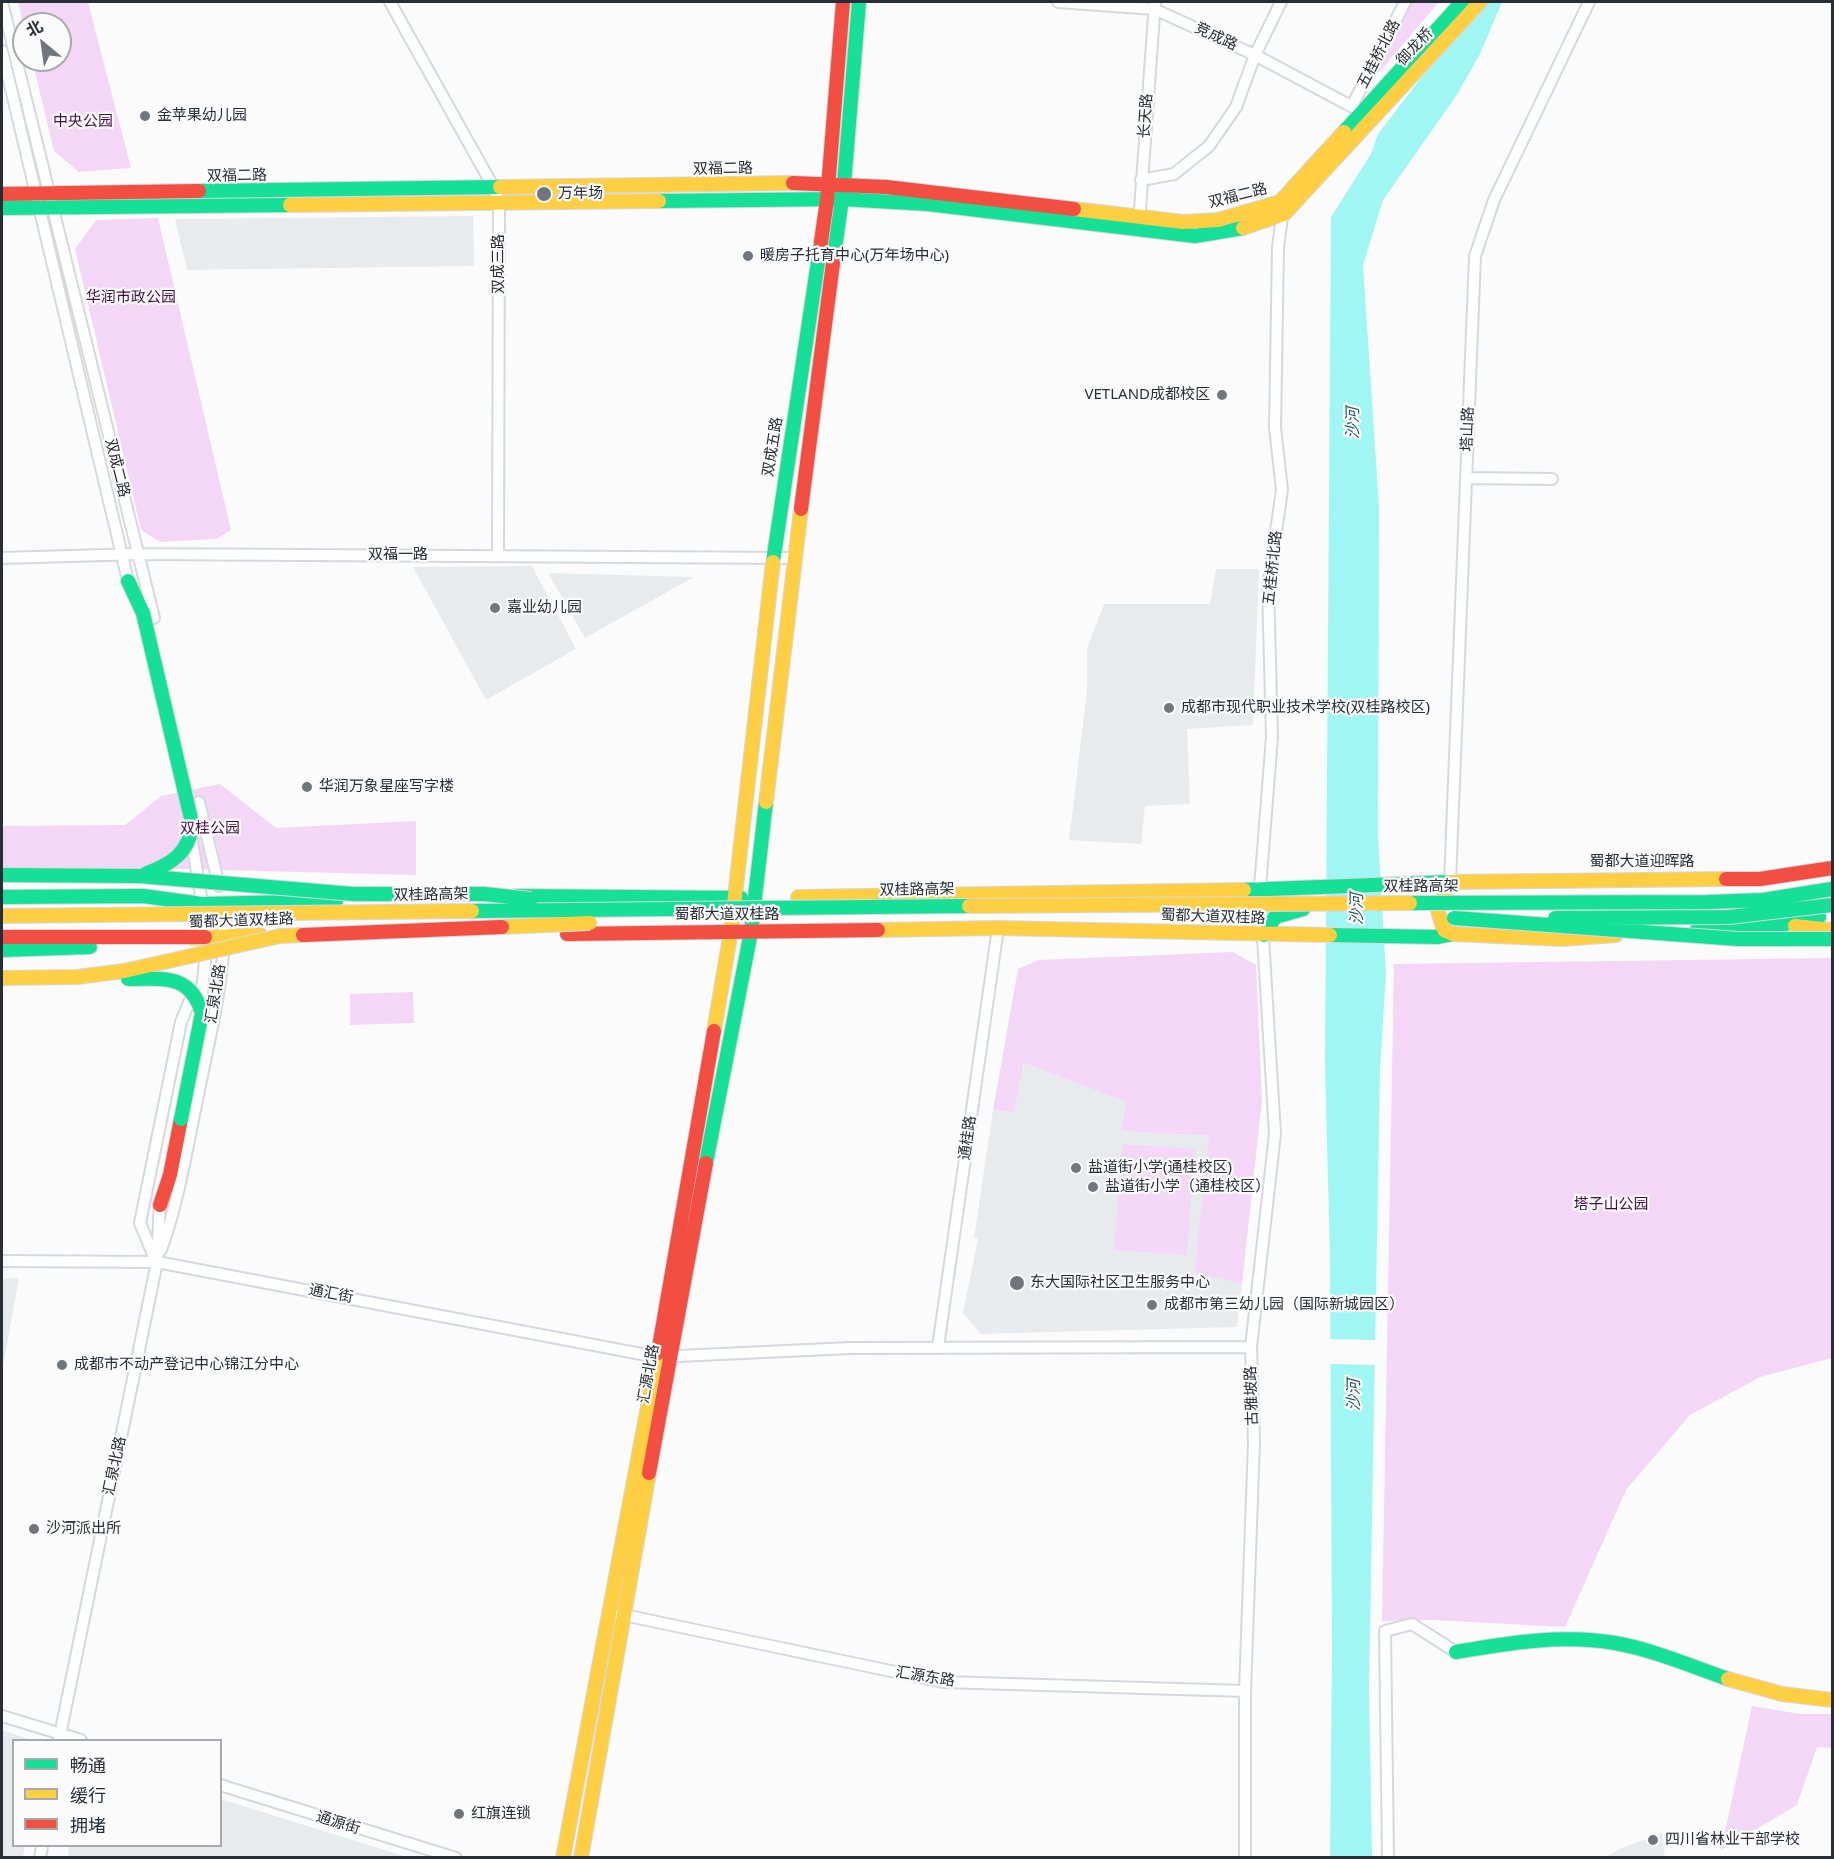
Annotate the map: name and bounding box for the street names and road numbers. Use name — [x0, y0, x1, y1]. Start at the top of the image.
street label: 五桂桥北路 — [1354, 17, 1404, 91]
street label: 竞成路 — [1192, 19, 1240, 55]
street label: 御龙桥 — [1393, 24, 1437, 70]
street label: 长天路 — [1135, 93, 1157, 139]
street label: 双福二路 — [693, 159, 753, 179]
street label: 双福二路 — [207, 166, 267, 186]
street label: 双福二路 — [1207, 180, 1269, 212]
street label: 双成三路 — [490, 234, 508, 294]
street label: 塔山路 — [1458, 406, 1478, 452]
street label: 双成五路 — [759, 416, 787, 478]
street label: 双成二路 — [101, 437, 133, 499]
street label: 五桂桥北路 — [1260, 530, 1286, 606]
street label: 双福一路 — [368, 546, 428, 564]
street label: 蜀都大道迎晖路 — [1590, 853, 1694, 871]
street label: 双桂路高架 — [1384, 878, 1458, 896]
street label: 双桂路高架 — [879, 880, 955, 900]
street label: 双桂路高架 — [393, 885, 469, 905]
street label: 蜀都大道双桂路 — [675, 906, 779, 924]
street label: 蜀都大道双桂路 — [1160, 906, 1266, 928]
street label: 蜀都大道双桂路 — [188, 910, 294, 932]
street label: 汇泉北路 — [202, 963, 230, 1025]
street label: 通桂路 — [956, 1114, 980, 1162]
street label: 通汇街 — [307, 1281, 355, 1307]
street label: 汇源北路 — [635, 1343, 663, 1405]
street label: 古雅坡路 — [1242, 1366, 1262, 1426]
street label: 汇泉北路 — [100, 1435, 130, 1497]
street label: 汇源东路 — [894, 1663, 956, 1691]
street label: 通源街 — [314, 1808, 362, 1838]

